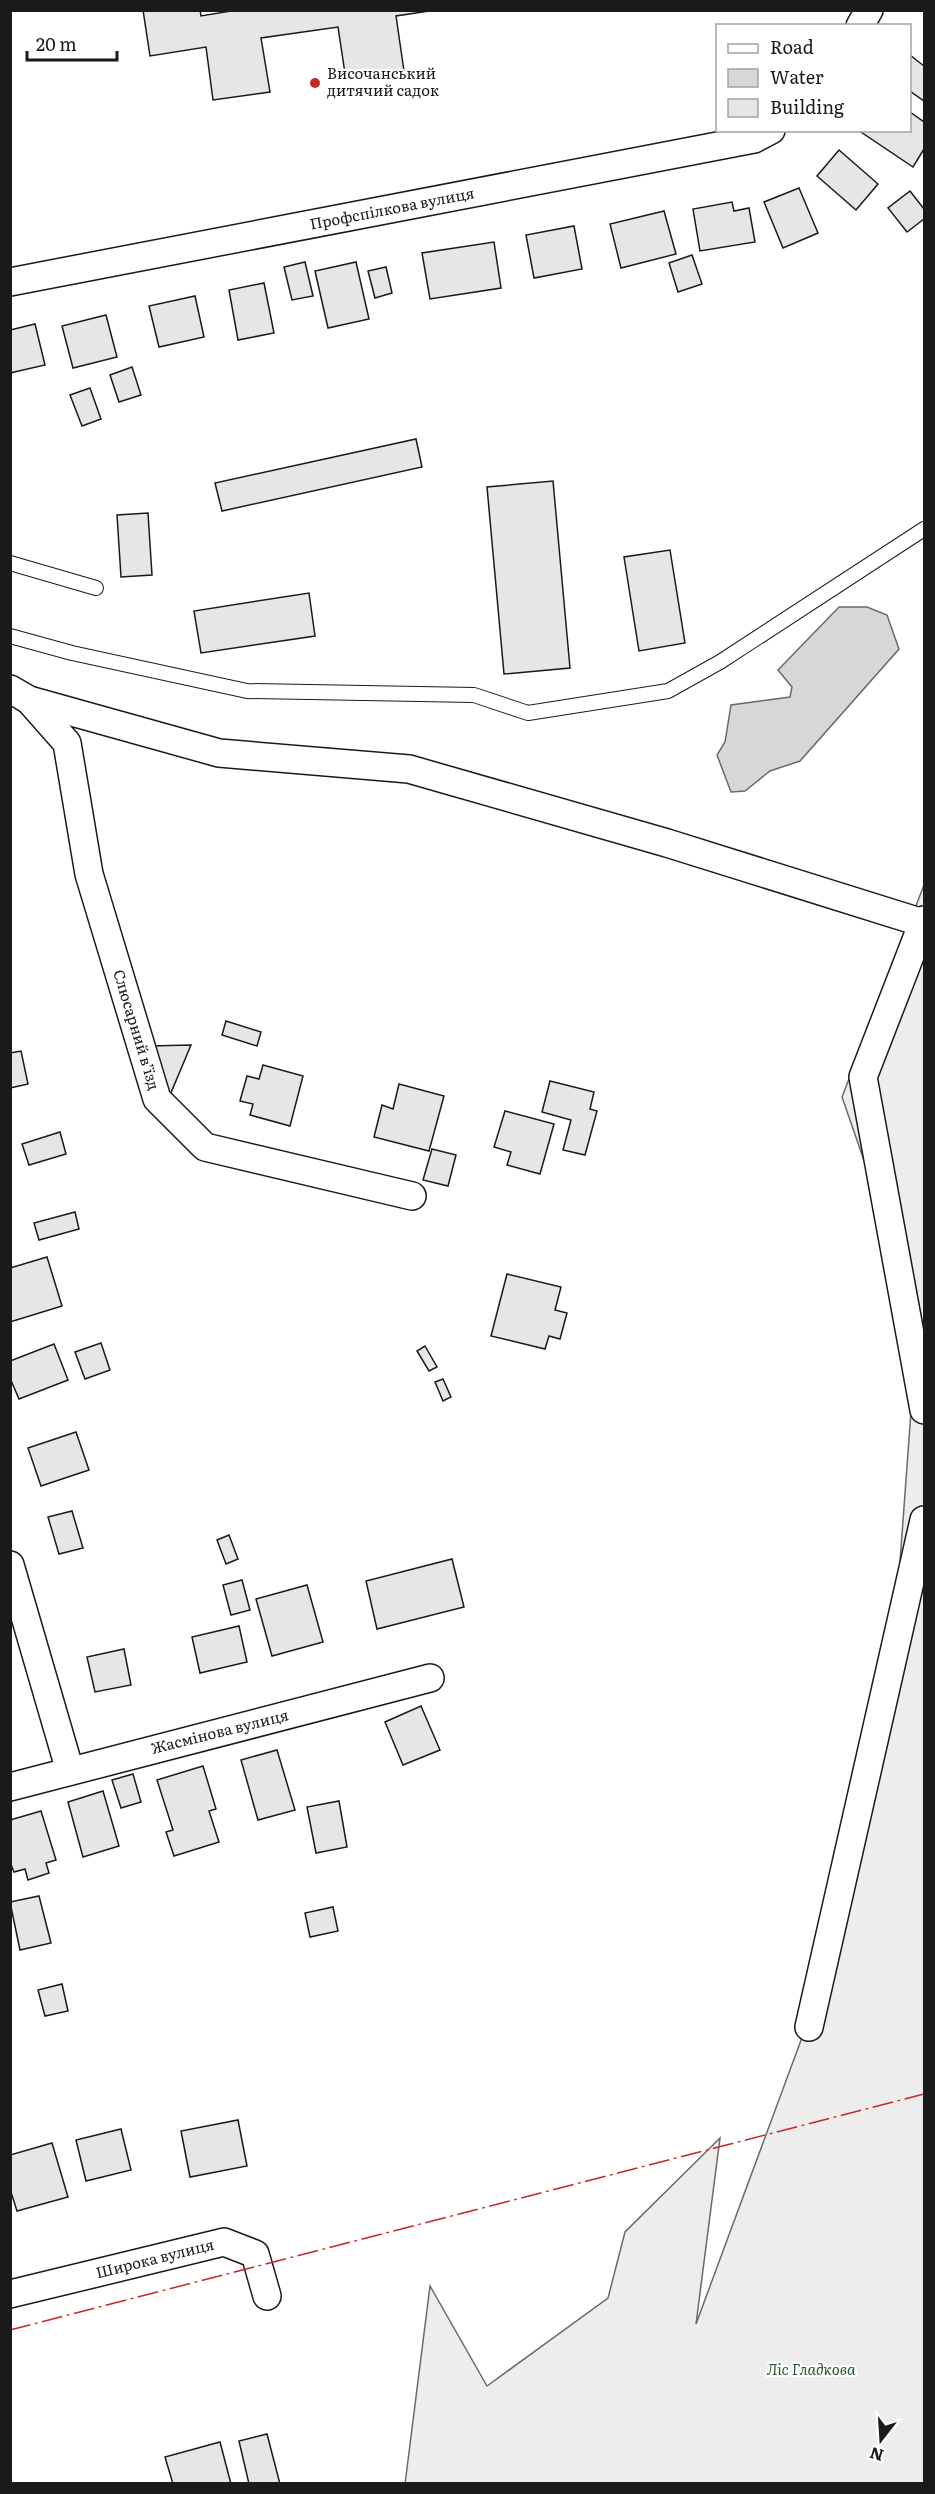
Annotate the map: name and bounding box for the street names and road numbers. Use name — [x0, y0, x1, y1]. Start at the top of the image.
street label: Профспілкова вулиця — [307, 180, 476, 235]
street label: Слюсарний в’їзд — [108, 966, 167, 1093]
street label: Жасмінова вулиця — [148, 1702, 291, 1759]
street label: Широка вулиця — [93, 2232, 216, 2283]

